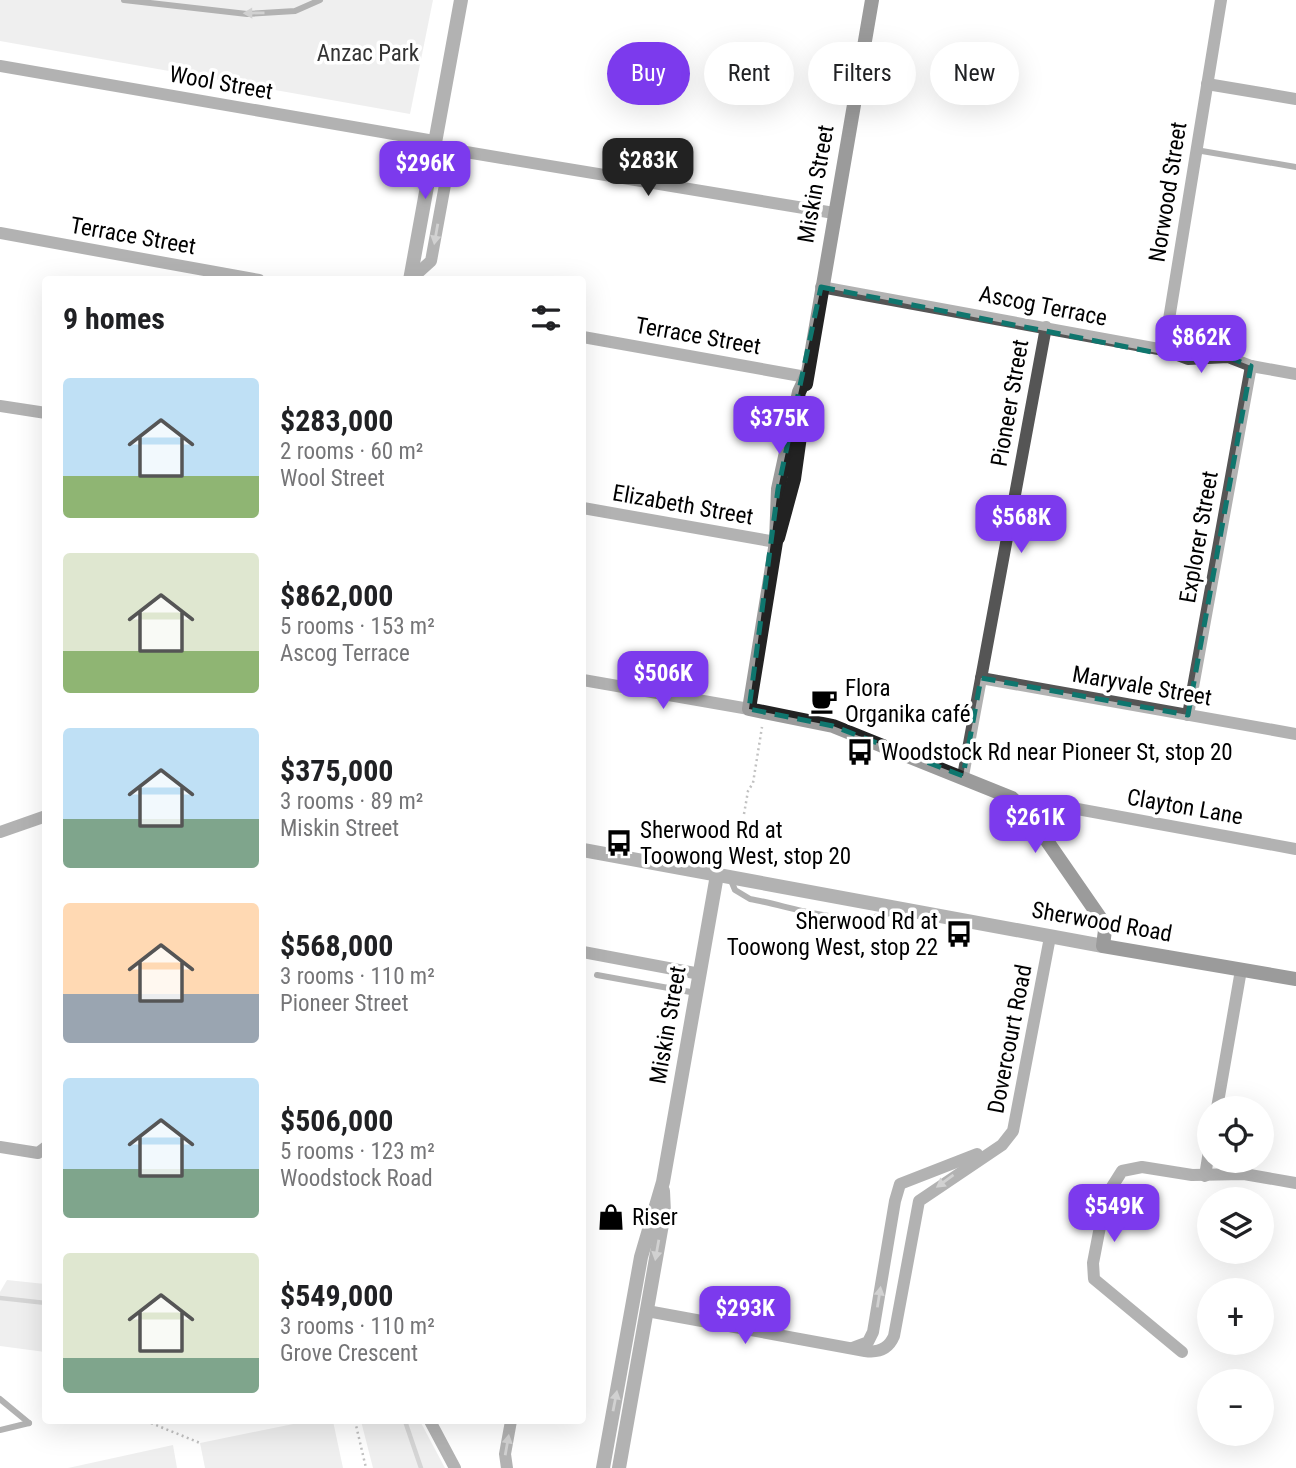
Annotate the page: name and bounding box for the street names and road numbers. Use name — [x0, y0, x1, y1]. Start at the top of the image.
street label: Wool Street — [167, 61, 275, 105]
street label: Norwood Street — [1144, 120, 1192, 264]
street label: Miskin Street — [792, 123, 840, 245]
street label: Terrace Street — [68, 212, 198, 260]
street label: Ascog Terrace — [977, 280, 1109, 332]
street label: Terrace Street — [633, 312, 763, 360]
street label: Pioneer Street — [986, 337, 1034, 469]
street label: Explorer Street — [1174, 469, 1224, 605]
street label: Elizabeth Street — [611, 479, 755, 531]
street label: Maryvale Street — [1070, 660, 1214, 712]
street label: Clayton Lane — [1125, 784, 1245, 830]
street label: Sherwood Road — [1030, 896, 1174, 948]
street label: Dovercourt Road — [982, 962, 1038, 1116]
street label: Miskin Street — [644, 964, 692, 1086]

